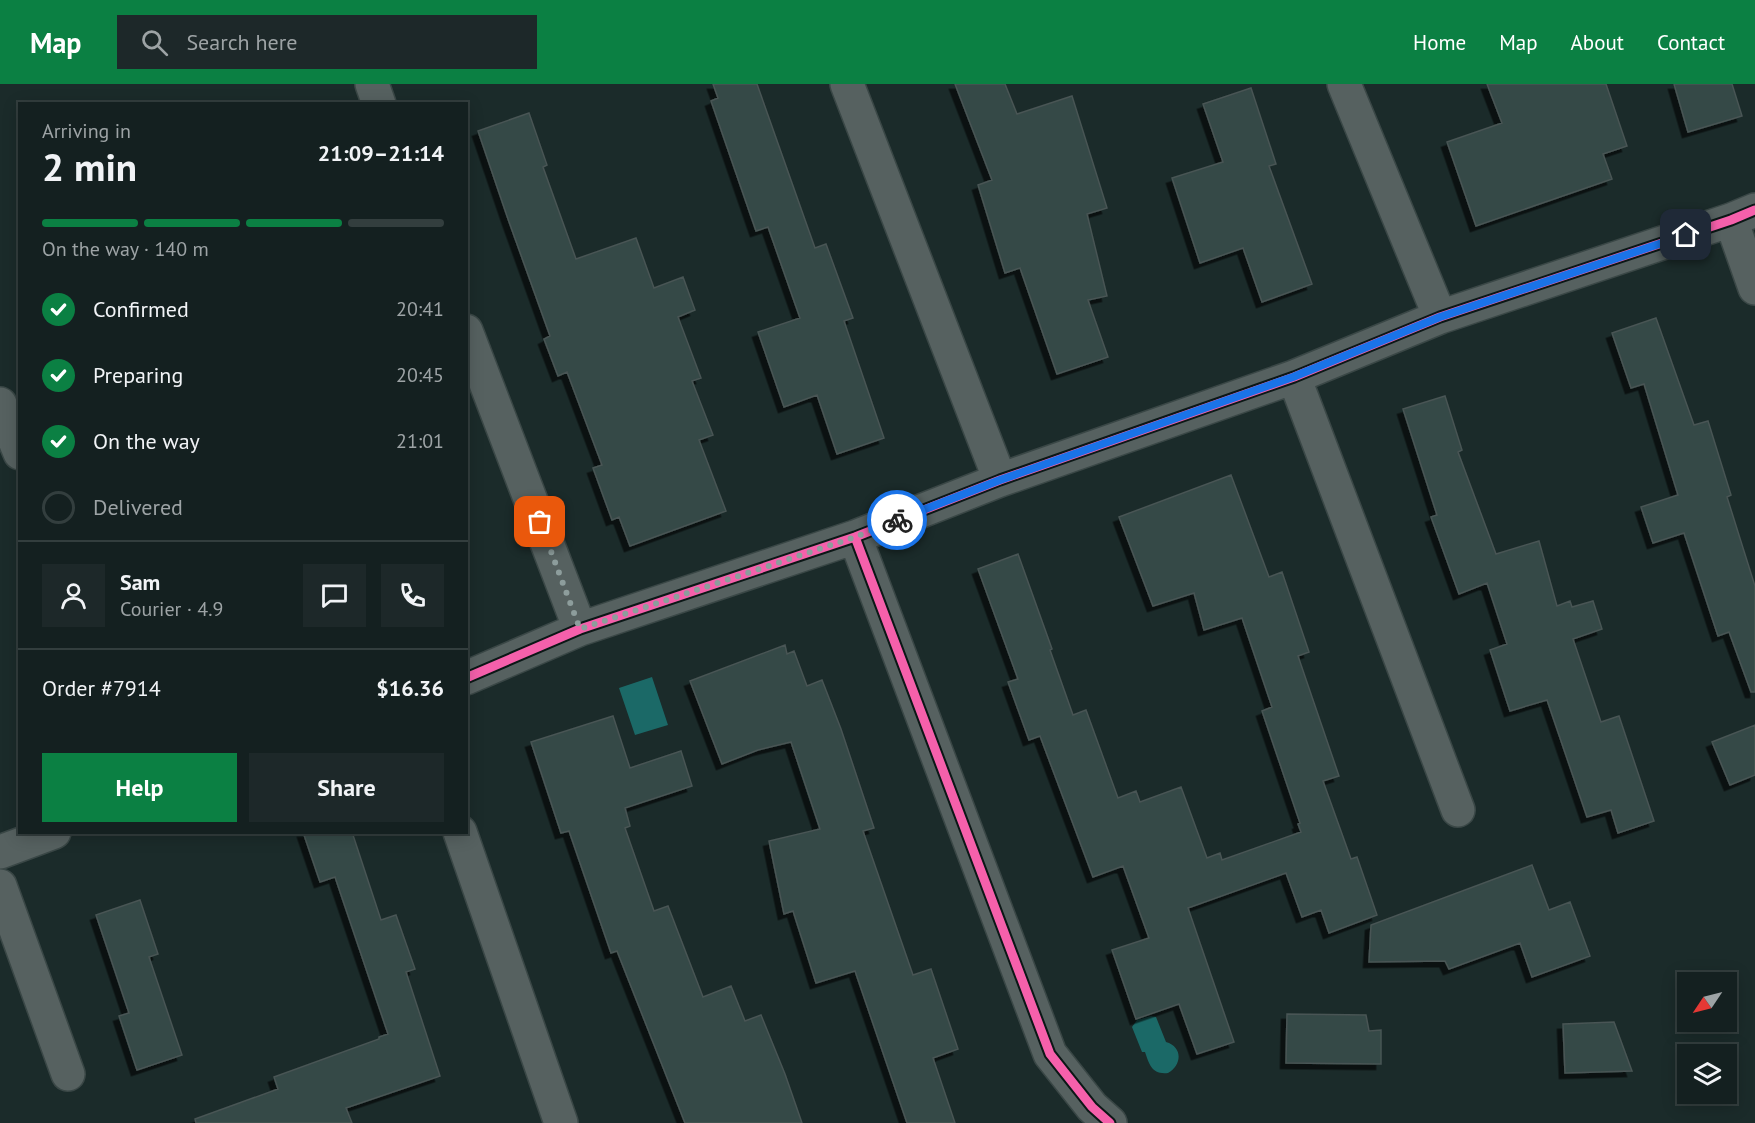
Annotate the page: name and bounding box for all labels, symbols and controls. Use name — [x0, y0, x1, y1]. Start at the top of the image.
search box — [117, 15, 537, 69]
text: Map — [30, 24, 81, 61]
icon: search — [138, 26, 171, 59]
text: Search here — [186, 28, 297, 56]
text: Home — [1413, 29, 1466, 56]
text: Map — [1499, 29, 1538, 56]
text: About — [1571, 29, 1624, 56]
text: Contact — [1657, 29, 1725, 56]
text: Arriving in — [42, 118, 131, 144]
text: 21:09–21:14 — [318, 139, 444, 167]
text: 2 min — [42, 141, 137, 192]
pin — [1660, 209, 1711, 260]
icon: home — [1669, 218, 1702, 251]
text: On the way · 140 m — [42, 236, 209, 262]
icon: check — [42, 293, 75, 326]
text: Confirmed — [93, 295, 189, 323]
text: 20:41 — [396, 296, 444, 322]
icon: check — [42, 359, 75, 392]
text: Preparing — [93, 361, 183, 389]
text: 20:45 — [396, 362, 444, 388]
icon: check — [42, 425, 75, 458]
text: On the way — [93, 427, 200, 455]
text: 21:01 — [396, 428, 444, 454]
courier — [867, 490, 927, 550]
text: Delivered — [93, 493, 183, 521]
pin — [514, 496, 565, 547]
icon: bike — [881, 504, 914, 537]
icon: bag — [523, 505, 556, 538]
button: person — [42, 564, 105, 627]
button: chat — [303, 564, 366, 627]
button: phone — [381, 564, 444, 627]
text: Sam — [120, 568, 160, 596]
text: Courier · 4.9 — [120, 596, 223, 622]
text: Order #7914 — [42, 674, 161, 702]
text: $16.36 — [376, 674, 444, 702]
button: Help — [42, 753, 237, 822]
button: Share — [249, 753, 444, 822]
north arrow — [1677, 972, 1737, 1032]
map controls — [1677, 972, 1737, 1104]
button: layers — [1677, 1044, 1737, 1104]

